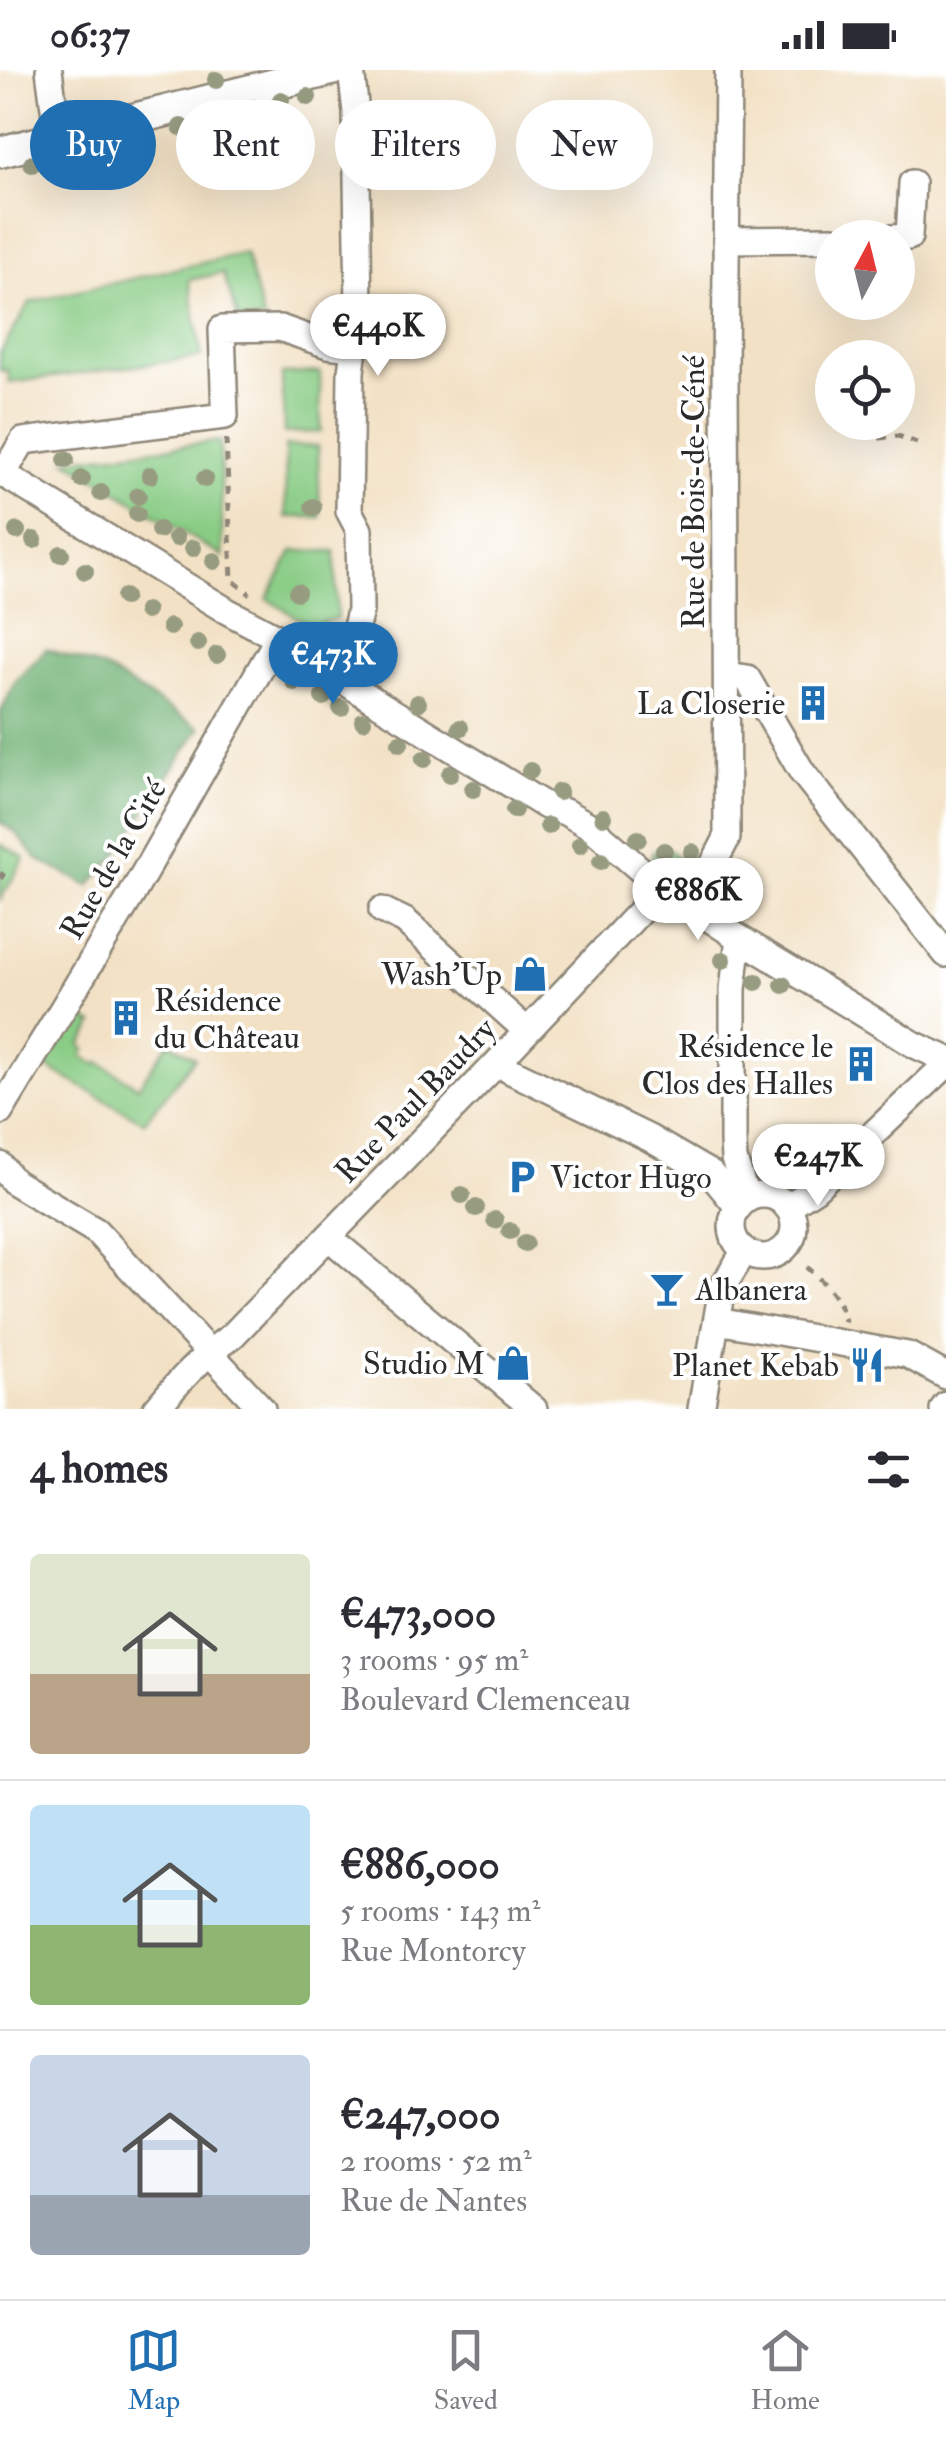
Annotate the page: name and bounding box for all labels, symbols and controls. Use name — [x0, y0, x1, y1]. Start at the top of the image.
text: 06:37 — [50, 11, 130, 59]
chip: Buy — [30, 100, 156, 190]
chip: Rent — [176, 100, 315, 190]
chip: Filters — [335, 100, 496, 190]
chip: New — [516, 100, 653, 190]
north arrow — [815, 220, 915, 320]
map controls — [815, 220, 915, 440]
pin: €440K — [308, 294, 448, 379]
text: €440K — [332, 306, 424, 346]
button: locate — [815, 340, 915, 440]
street label: Rue de Bois-de-Céné — [674, 355, 714, 629]
pin: €473K — [263, 622, 403, 707]
text: €473K — [291, 634, 375, 674]
place label: La Closerie — [637, 684, 785, 724]
building icon: La Closerie — [794, 684, 832, 722]
street label: Rue de la Cité — [52, 772, 176, 947]
pin: €886K — [628, 858, 768, 943]
text: €886K — [654, 870, 742, 910]
place label: Wash'Up — [380, 955, 502, 995]
shop icon: Wash'Up — [511, 955, 549, 993]
place label: Résidence du Château — [154, 981, 300, 1058]
building icon: Résidence du Château — [107, 999, 145, 1037]
street label: Rue Paul Baudry — [327, 1009, 505, 1192]
place label: Résidence le Clos des Halles — [642, 1027, 833, 1104]
building icon: Résidence le Clos des Halles — [842, 1045, 880, 1083]
pin: €247K — [748, 1124, 888, 1209]
text: €247K — [774, 1136, 862, 1176]
parking icon: Victor Hugo — [503, 1158, 541, 1196]
place label: Victor Hugo — [550, 1158, 712, 1198]
bar icon: Albanera — [648, 1270, 686, 1308]
place label: Albanera — [694, 1270, 808, 1310]
place label: Studio M — [363, 1344, 485, 1384]
shop icon: Studio M — [494, 1344, 532, 1382]
place label: Planet Kebab — [672, 1346, 839, 1386]
restaurant icon: Planet Kebab — [848, 1346, 886, 1384]
icon: filters — [861, 1442, 916, 1497]
text: 4 homes — [30, 1443, 168, 1495]
text: €473,000 — [340, 1588, 496, 1640]
icon: home — [110, 1594, 230, 1714]
text: 3 rooms · 95 m² — [340, 1640, 528, 1680]
text: Boulevard Clemenceau — [340, 1680, 631, 1720]
text: €886,000 — [340, 1839, 500, 1891]
icon: home — [110, 1845, 230, 1965]
text: 5 rooms · 143 m² — [340, 1891, 541, 1931]
text: Rue Montorcy — [340, 1931, 526, 1971]
text: €247,000 — [340, 2089, 501, 2141]
icon: home — [110, 2095, 230, 2215]
text: 2 rooms · 52 m² — [340, 2141, 532, 2181]
text: Rue de Nantes — [340, 2181, 527, 2221]
tab: Map — [126, 2323, 181, 2418]
tab: Saved — [434, 2323, 498, 2418]
tab: Home — [750, 2323, 820, 2418]

